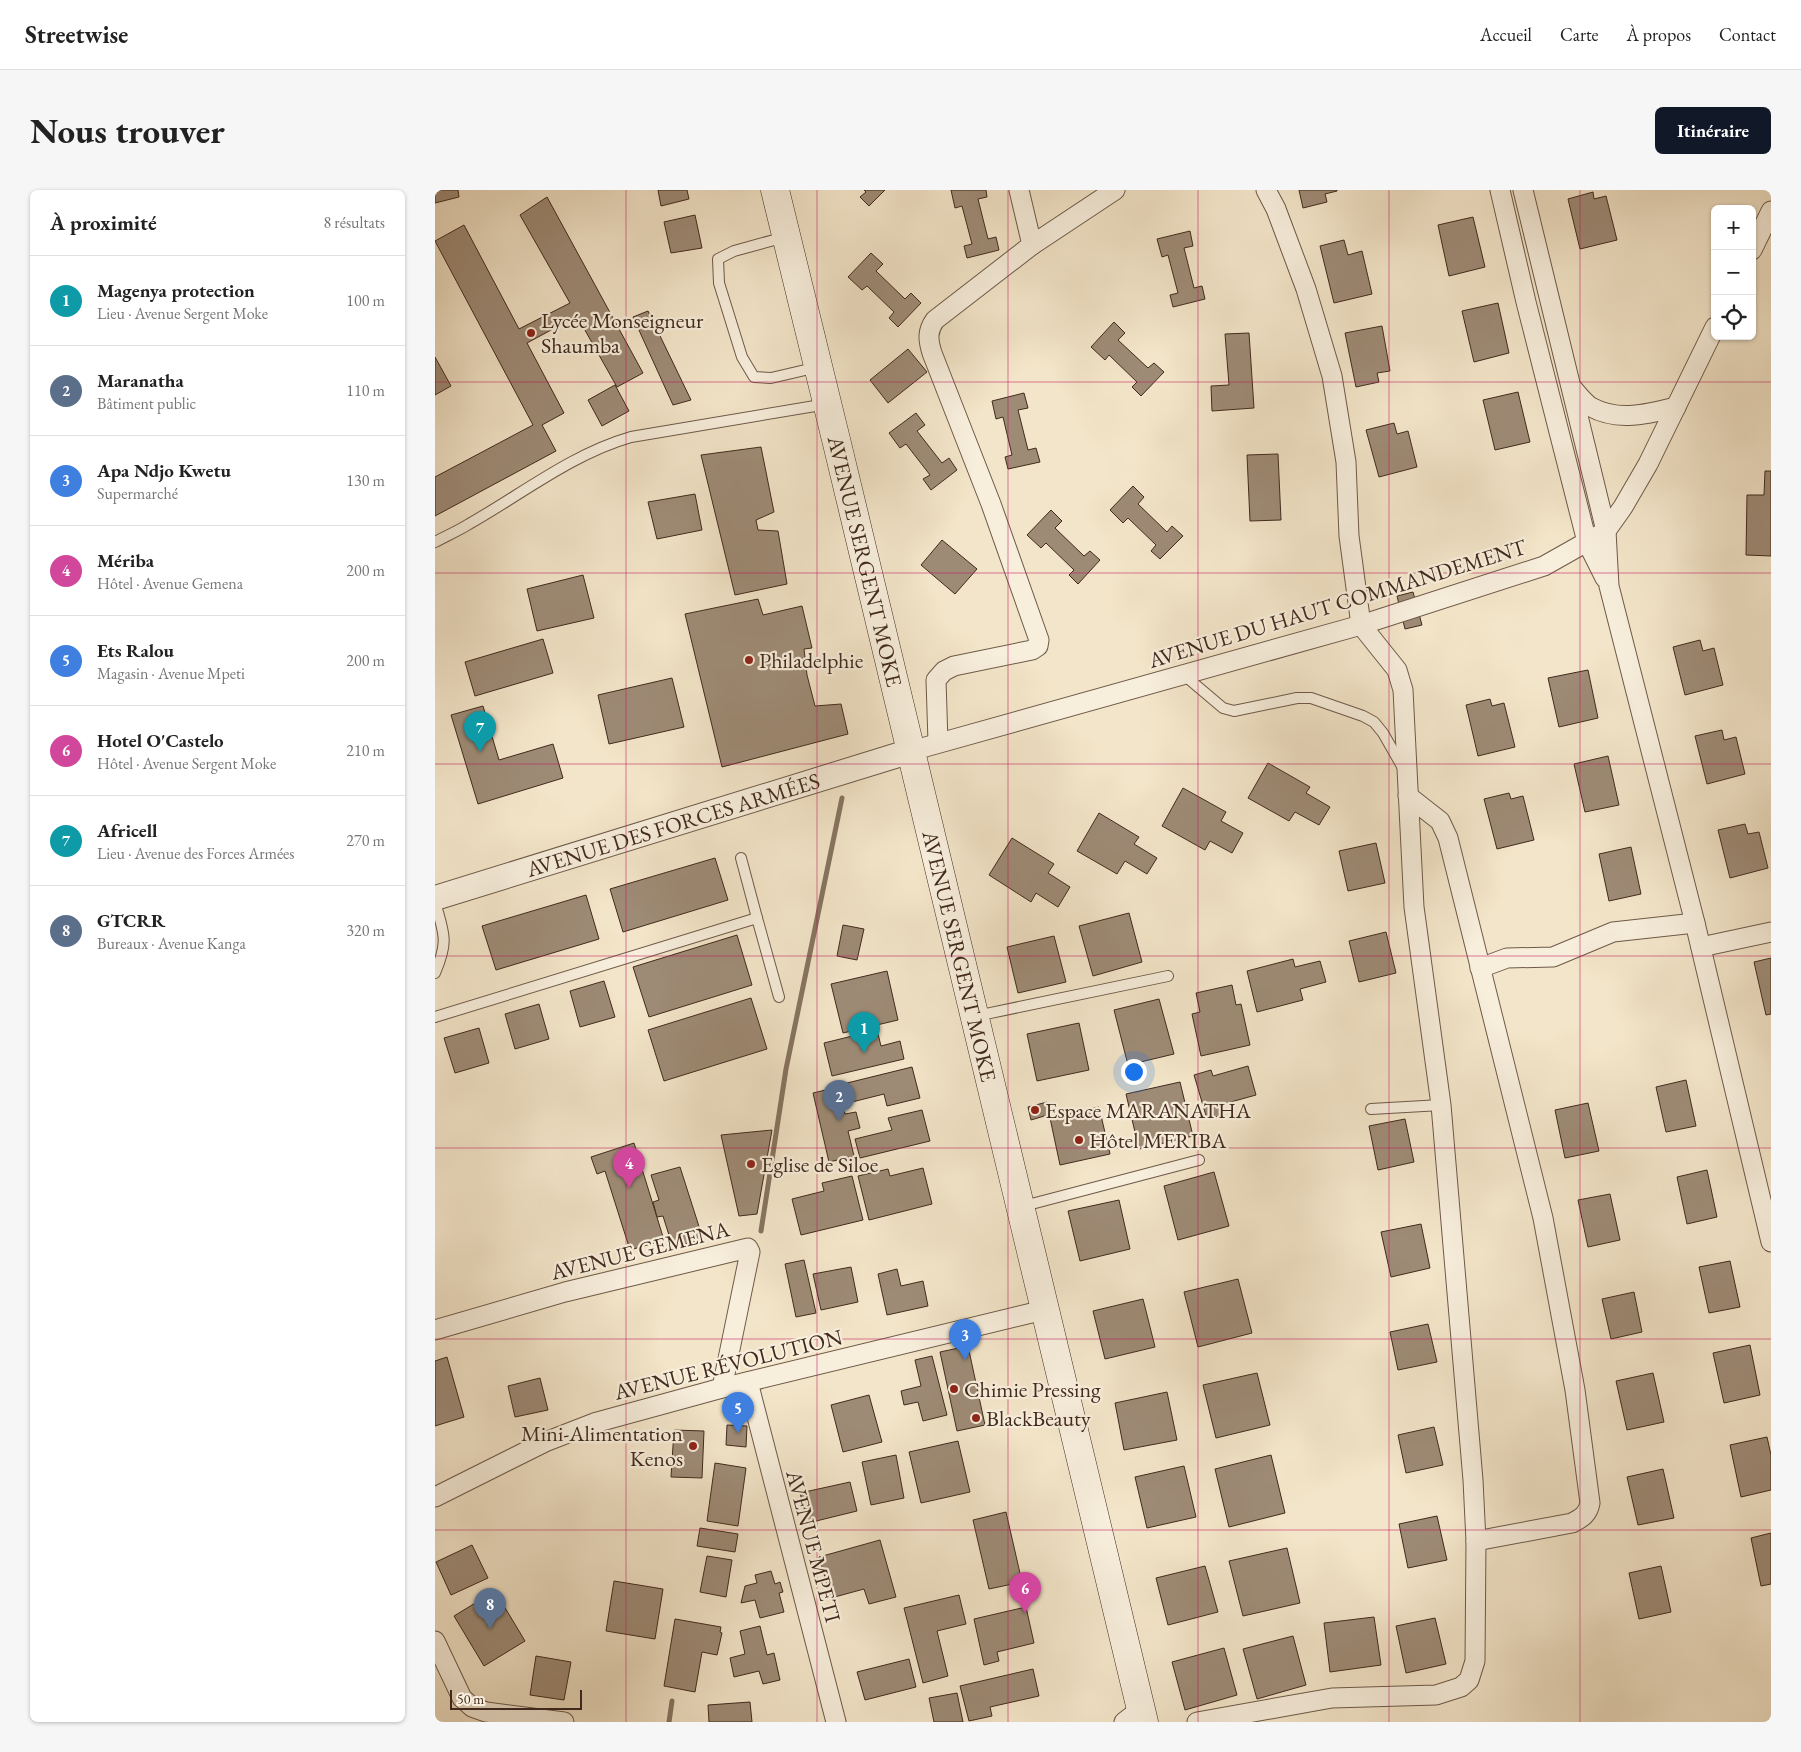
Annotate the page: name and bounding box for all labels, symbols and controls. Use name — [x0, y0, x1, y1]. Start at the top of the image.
text: Streetwise — [25, 19, 128, 50]
text: Accueil — [1480, 23, 1532, 46]
text: Carte — [1560, 23, 1599, 46]
text: À propos — [1627, 23, 1691, 46]
text: Contact — [1719, 23, 1776, 46]
button: Itinéraire — [1655, 107, 1771, 154]
text: Nous trouver — [30, 108, 225, 153]
map controls — [1711, 205, 1756, 340]
button: + — [1711, 205, 1756, 250]
text: À proximité — [50, 209, 157, 236]
text: 8 résultats — [323, 212, 385, 233]
button: − — [1711, 250, 1756, 295]
text: Magenya protection — [97, 278, 255, 303]
text: 1 — [62, 290, 70, 311]
text: 100 m — [346, 290, 385, 311]
button: locate — [1711, 295, 1756, 340]
text: Lieu · Avenue Sergent Moke — [97, 303, 268, 324]
place label: Lycée Monseigneur Shaumba — [541, 306, 704, 360]
marker: Lycée Monseigneur Shaumba — [525, 327, 537, 339]
text: Maranatha — [97, 368, 184, 393]
text: 2 — [62, 380, 70, 401]
text: 110 m — [346, 380, 385, 401]
text: Bâtiment public — [97, 393, 196, 414]
street label: AVENUE SERGENT MOKE — [820, 432, 909, 690]
text: Apa Ndjo Kwetu — [97, 458, 231, 483]
text: 3 — [62, 470, 70, 491]
text: 130 m — [346, 470, 385, 491]
text: Supermarché — [97, 483, 178, 504]
street label: AVENUE DU HAUT COMMANDEMENT — [1144, 532, 1530, 675]
text: Mériba — [97, 548, 154, 573]
text: 4 — [62, 560, 70, 581]
text: 200 m — [346, 560, 385, 581]
text: Hôtel · Avenue Gemena — [97, 573, 243, 594]
text: Ets Ralou — [97, 638, 174, 663]
place label: Philadelphie — [759, 646, 864, 675]
text: 5 — [62, 650, 70, 671]
text: 200 m — [346, 650, 385, 671]
marker: Philadelphie — [743, 654, 755, 666]
text: Magasin · Avenue Mpeti — [97, 663, 245, 684]
pin: 7 — [464, 711, 496, 752]
text: Hotel O'Castelo — [97, 728, 224, 753]
text: 6 — [62, 740, 70, 761]
text: 210 m — [346, 740, 385, 761]
text: Hôtel · Avenue Sergent Moke — [97, 753, 276, 774]
street label: AVENUE DES FORCES ARMÉES — [522, 766, 823, 884]
text: Africell — [97, 818, 158, 843]
street label: AVENUE SERGENT MOKE — [915, 827, 1003, 1085]
text: 7 — [62, 830, 70, 851]
text: 270 m — [346, 830, 385, 851]
text: Lieu · Avenue des Forces Armées — [97, 843, 295, 864]
text: GTCRR — [97, 908, 165, 933]
text: 8 — [62, 920, 70, 941]
text: 320 m — [346, 920, 385, 941]
text: Bureaux · Avenue Kanga — [97, 933, 246, 954]
pin: 1 — [848, 1012, 880, 1053]
your location — [1121, 1059, 1147, 1085]
pin: 2 — [823, 1080, 855, 1121]
place label: Espace MARANATHA — [1045, 1096, 1252, 1125]
marker: Espace MARANATHA — [1029, 1104, 1041, 1116]
place label: Hôtel MERIBA — [1089, 1126, 1227, 1155]
marker: Hôtel MERIBA — [1073, 1134, 1085, 1146]
pin: 4 — [613, 1147, 645, 1188]
place label: Eglise de Siloe — [761, 1150, 879, 1179]
marker: Eglise de Siloe — [745, 1158, 757, 1170]
street label: AVENUE GEMENA — [547, 1214, 733, 1287]
pin: 3 — [949, 1319, 981, 1360]
street label: AVENUE RÉVOLUTION — [610, 1322, 846, 1407]
place label: Chimie Pressing — [964, 1375, 1101, 1404]
marker: Chimie Pressing — [948, 1383, 960, 1395]
pin: 5 — [722, 1392, 754, 1433]
place label: BlackBeauty — [986, 1404, 1091, 1433]
marker: BlackBeauty — [970, 1412, 982, 1424]
place label: Mini-Alimentation Kenos — [521, 1419, 683, 1473]
marker: Mini-Alimentation Kenos — [687, 1440, 699, 1452]
street label: AVENUE MPETI — [779, 1466, 848, 1626]
pin: 6 — [1009, 1572, 1041, 1613]
pin: 8 — [474, 1588, 506, 1629]
scale bar — [450, 1687, 583, 1710]
text: 50 m — [457, 1690, 484, 1708]

